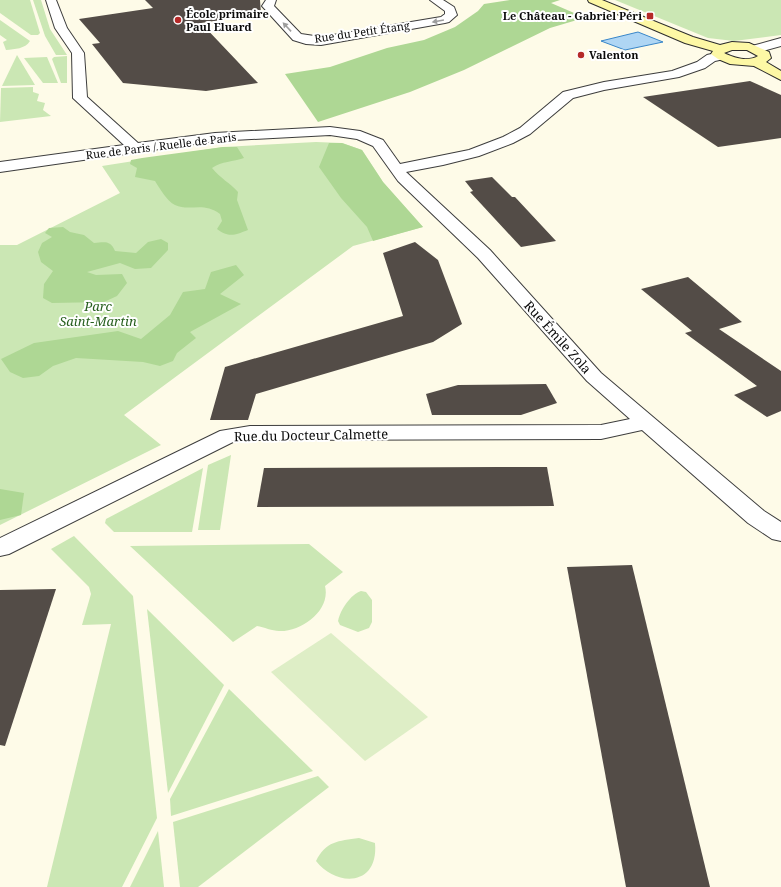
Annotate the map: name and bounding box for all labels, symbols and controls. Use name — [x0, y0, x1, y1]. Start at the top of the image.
place label: École primaire Paul Eluard — [186, 6, 269, 34]
place label: Le Château - Gabriel Péri — [503, 8, 642, 23]
marker: Le Château - Gabriel Péri — [645, 11, 655, 21]
marker: École primaire Paul Eluard — [173, 15, 183, 25]
street label: Rue du Petit Étang — [313, 17, 411, 46]
one-way arrow — [432, 18, 444, 24]
one-way arrow — [282, 22, 292, 32]
place label: Valenton — [589, 47, 639, 62]
marker: Valenton — [576, 50, 586, 60]
street label: Rue de Paris / Ruelle de Paris — [85, 129, 237, 162]
park label: Parc Saint-Martin — [59, 297, 137, 330]
street label: Rue Émile Zola — [520, 297, 596, 377]
street label: Rue du Docteur Calmette — [234, 425, 388, 445]

